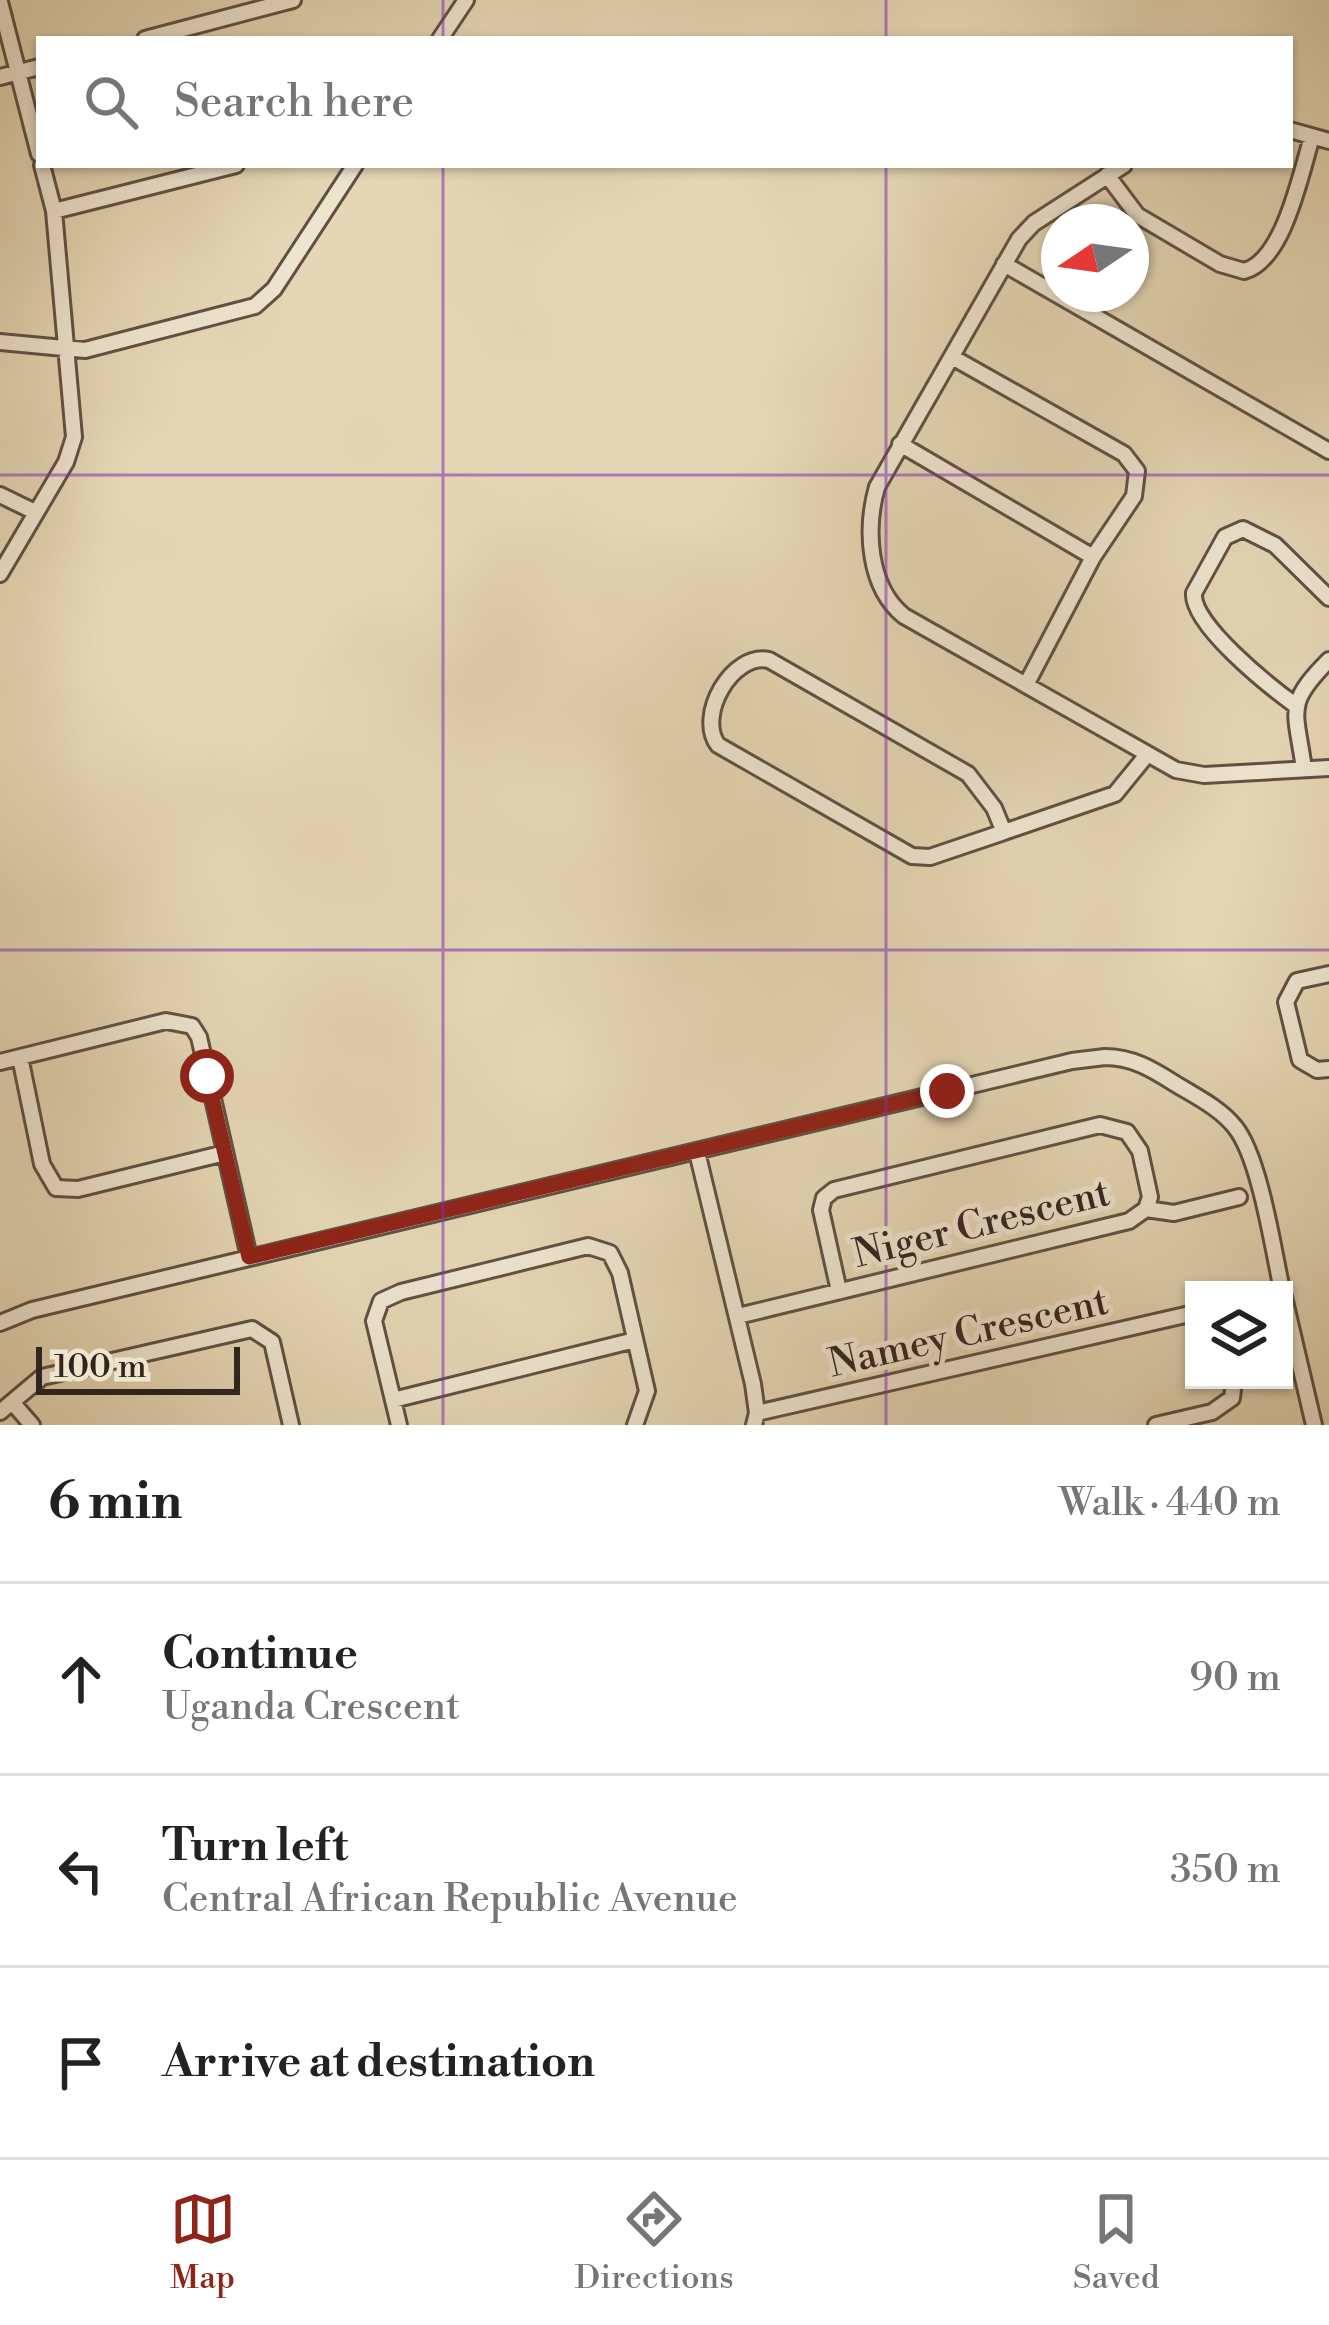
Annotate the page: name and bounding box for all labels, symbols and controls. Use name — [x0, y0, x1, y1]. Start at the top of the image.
search box — [36, 36, 1293, 168]
icon: search — [78, 69, 144, 135]
text: Search here — [174, 74, 414, 131]
north arrow — [1041, 204, 1149, 312]
route start — [180, 1049, 234, 1103]
route end — [920, 1064, 974, 1118]
street label: Niger Crescent — [848, 1169, 1115, 1280]
street label: Namey Crescent — [824, 1277, 1113, 1389]
map controls — [1185, 1281, 1293, 1389]
button: layers — [1185, 1281, 1293, 1389]
scale bar — [36, 1341, 240, 1394]
text: 100 m — [54, 1347, 147, 1388]
text: 6 min — [48, 1471, 182, 1535]
text: Walk · 440 m — [1059, 1479, 1281, 1528]
text: Continue — [162, 1626, 358, 1683]
icon: ahead — [48, 1646, 114, 1712]
text: 90 m — [1189, 1654, 1281, 1703]
text: Uganda Crescent — [162, 1683, 460, 1732]
text: Turn left — [162, 1818, 348, 1875]
icon: left — [48, 1838, 114, 1904]
text: 350 m — [1170, 1846, 1281, 1895]
text: Central African Republic Avenue — [162, 1875, 738, 1924]
icon: arrive — [48, 2030, 114, 2096]
text: Arrive at destination — [162, 2034, 595, 2091]
tab: Map — [170, 2186, 236, 2299]
tab: Directions — [575, 2186, 734, 2299]
tab: Saved — [1073, 2186, 1159, 2299]

